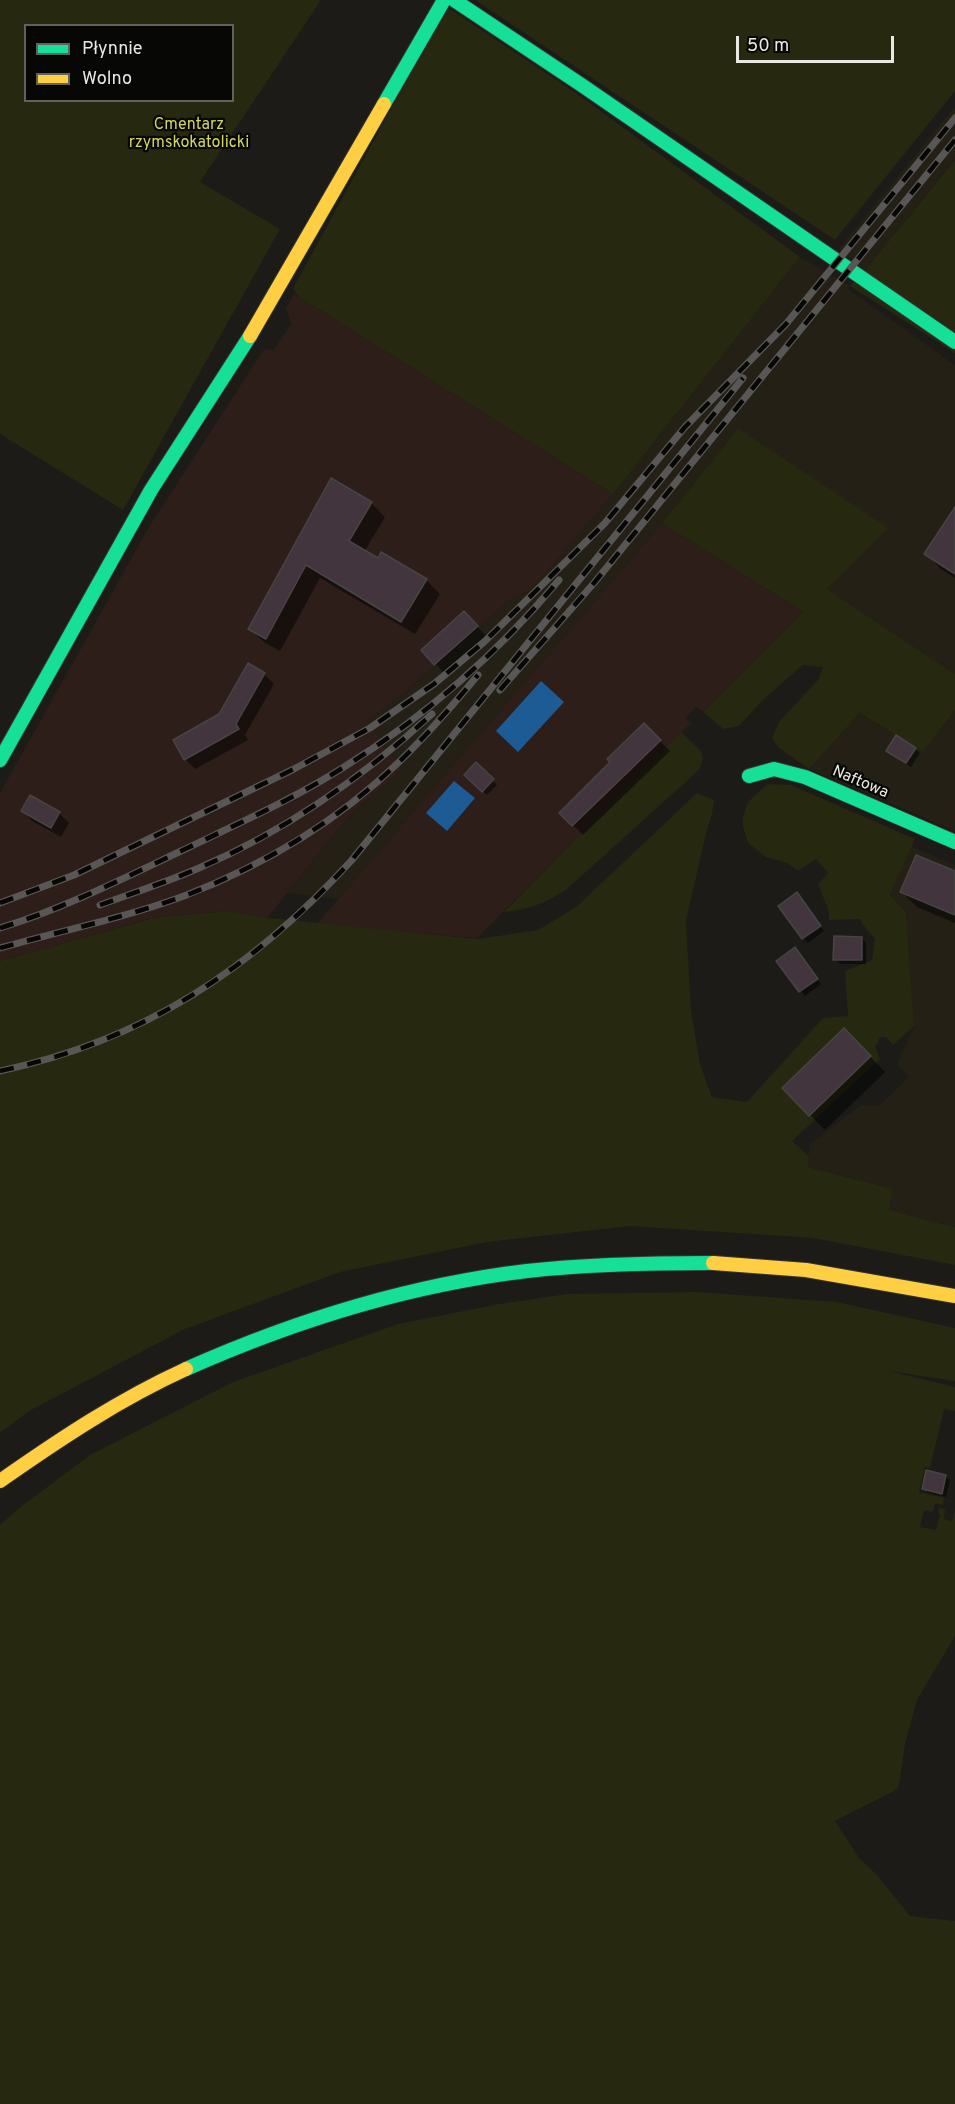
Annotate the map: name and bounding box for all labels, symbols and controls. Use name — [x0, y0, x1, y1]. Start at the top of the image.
legend — [24, 24, 234, 102]
scale bar — [739, 24, 896, 62]
text: 50 m — [747, 35, 789, 58]
text: Płynnie — [82, 38, 143, 61]
text: Wolno — [82, 68, 132, 91]
park label: Cmentarz rzymskokatolicki — [129, 116, 249, 154]
street label: Naftowa — [829, 763, 891, 803]

